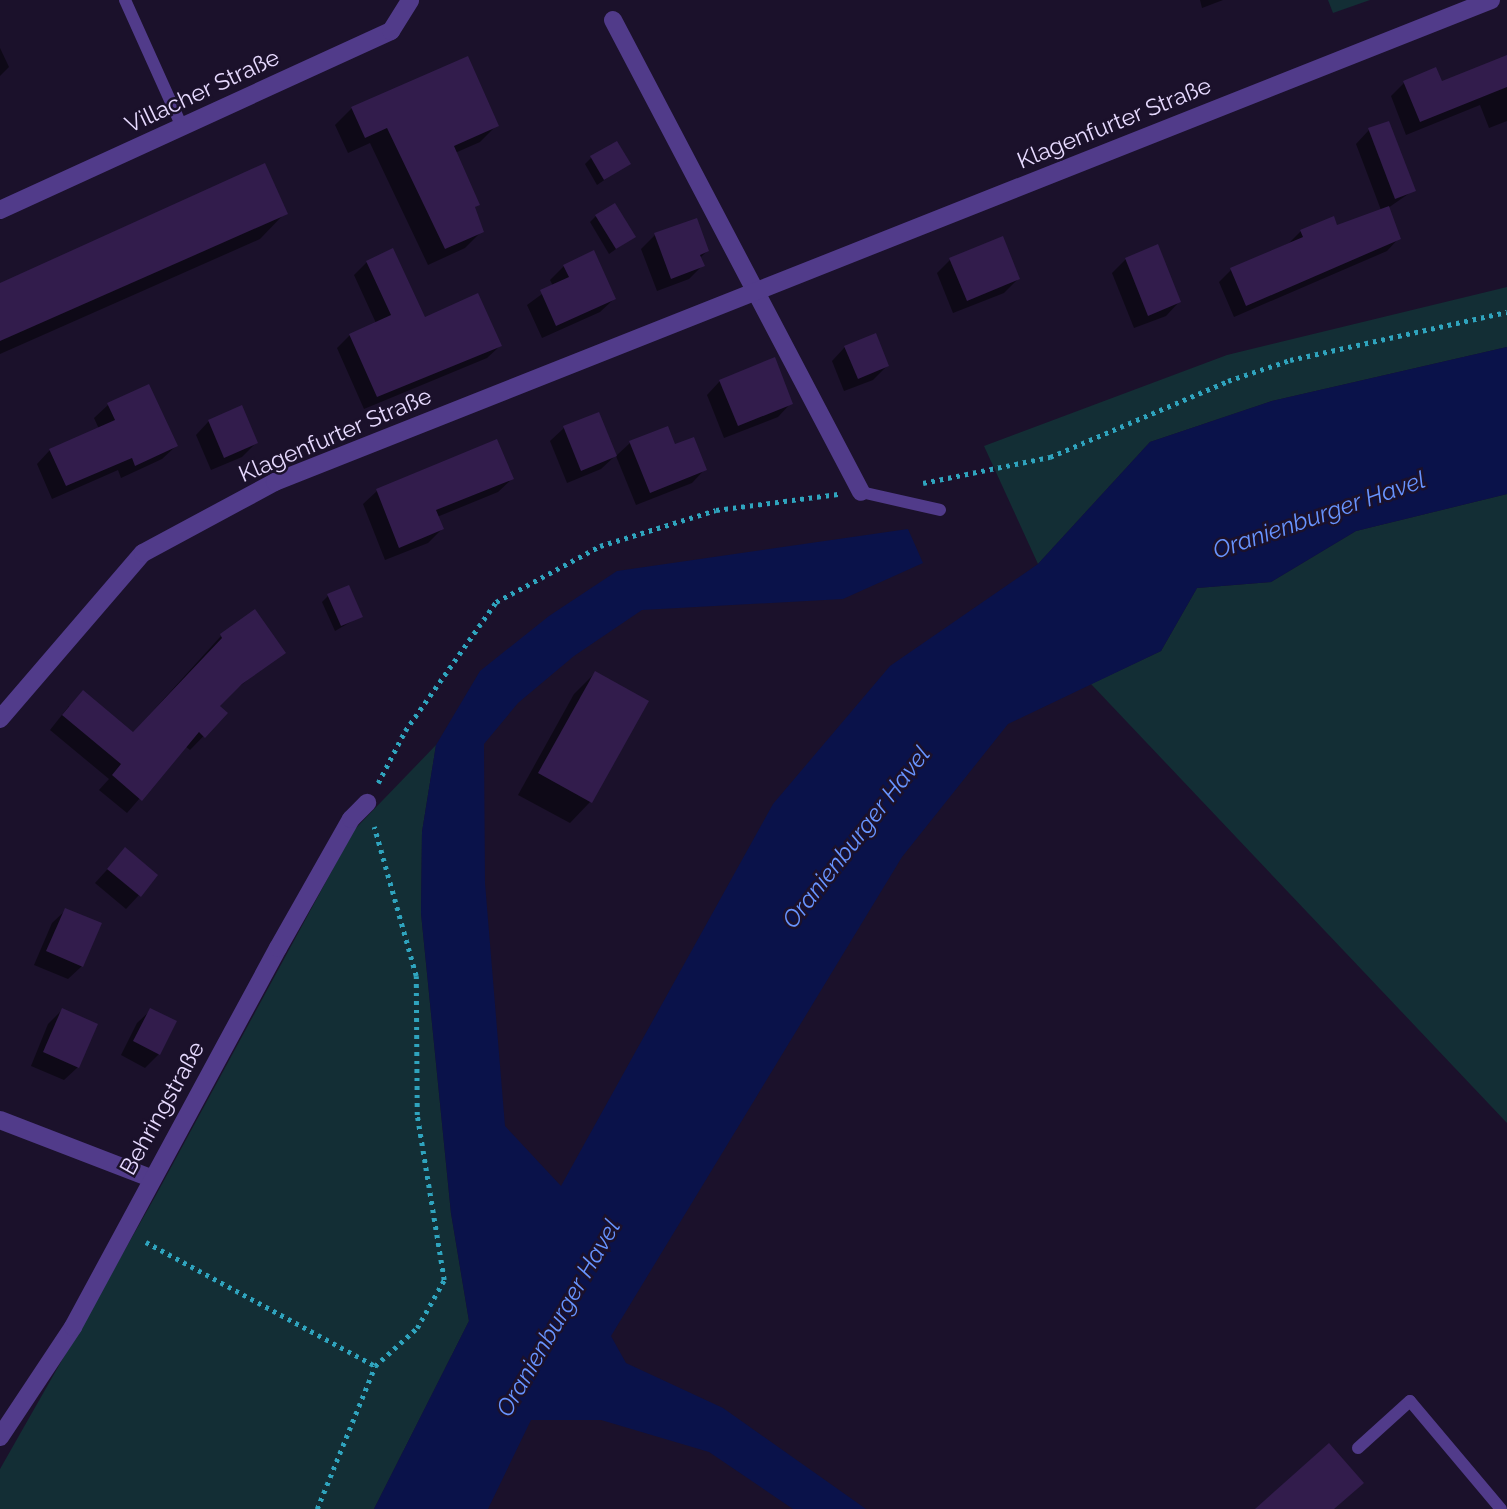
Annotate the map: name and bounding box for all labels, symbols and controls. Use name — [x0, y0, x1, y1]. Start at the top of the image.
street label: Villacher Straße — [120, 43, 284, 139]
street label: Klagenfurter Straße — [1013, 71, 1215, 175]
street label: Klagenfurter Straße — [234, 382, 436, 488]
water label: Oranienburger Havel — [1209, 465, 1429, 565]
water label: Oranienburger Havel — [776, 740, 936, 934]
street label: Behringstraße — [114, 1036, 210, 1180]
water label: Oranienburger Havel — [490, 1214, 626, 1422]

